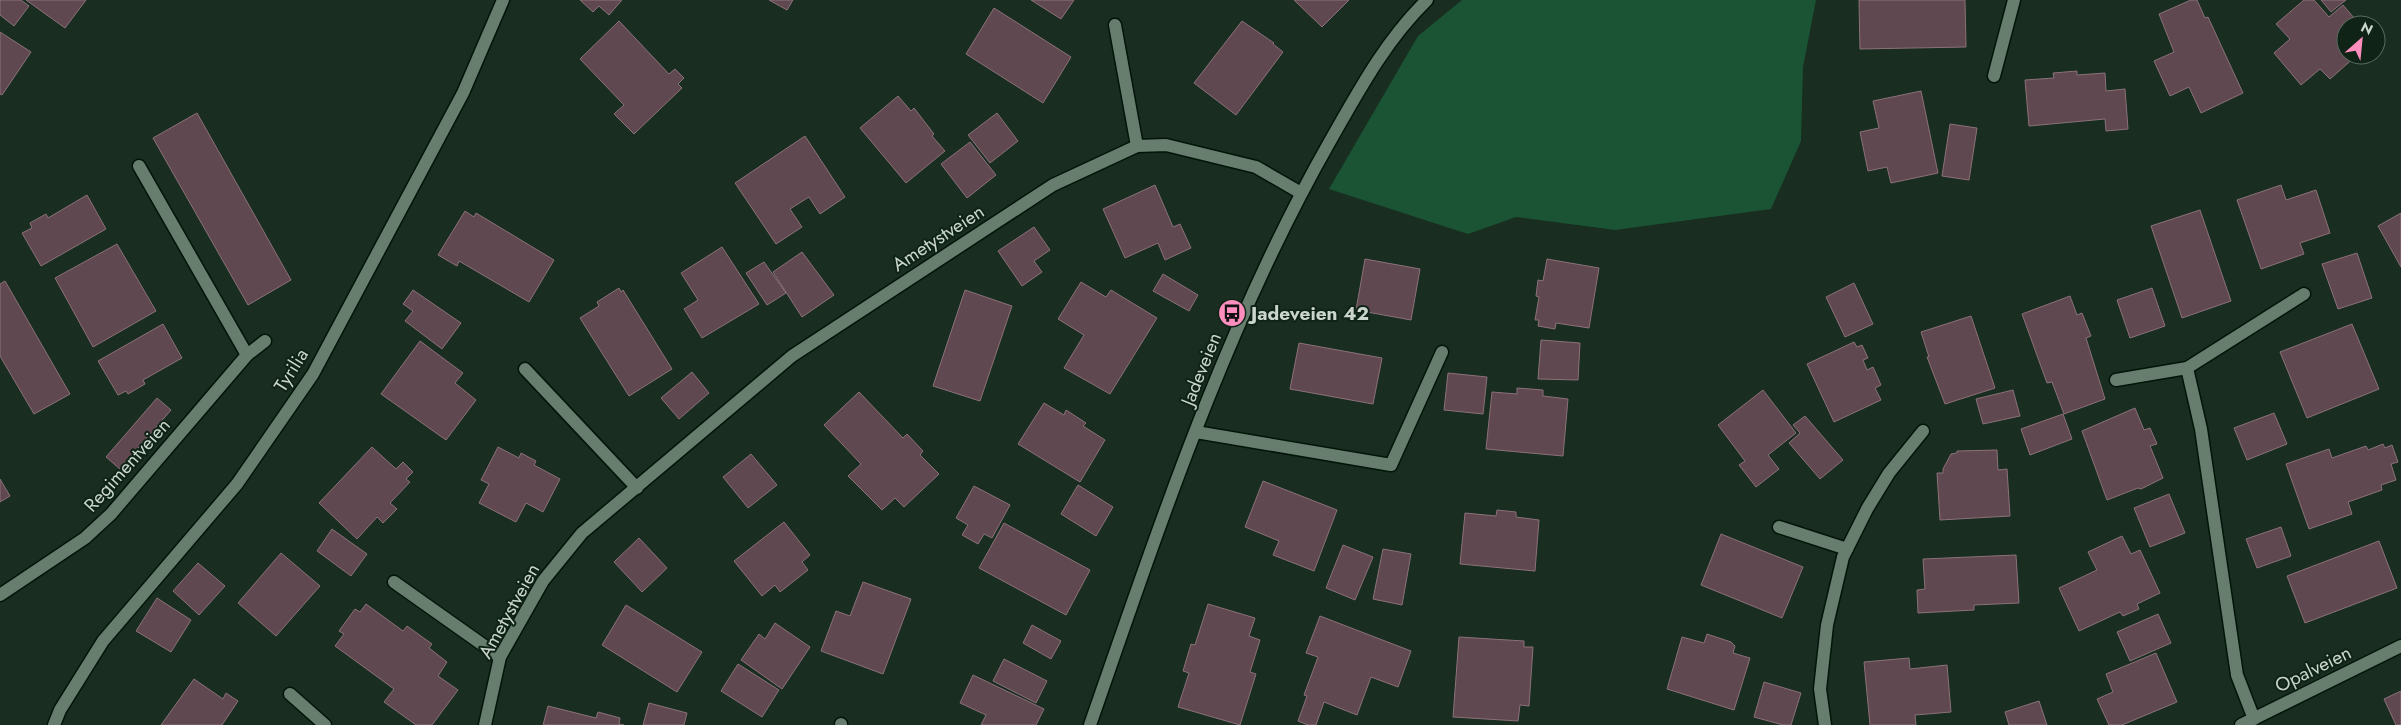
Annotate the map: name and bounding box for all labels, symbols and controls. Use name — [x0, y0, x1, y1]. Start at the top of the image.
north arrow — [2336, 15, 2386, 65]
text: N — [2357, 17, 2376, 40]
street label: Ametystveien — [887, 198, 989, 278]
bus stop icon: Jadeveien 42 — [1217, 298, 1247, 328]
place label: Jadeveien 42 — [1247, 300, 1369, 327]
street label: Jadeveien — [1173, 328, 1228, 412]
street label: Tyrilia — [267, 343, 315, 397]
street label: Regimentveien — [78, 412, 176, 518]
street label: Ametystveien — [472, 559, 546, 663]
street label: Opalveien — [2270, 639, 2356, 699]

